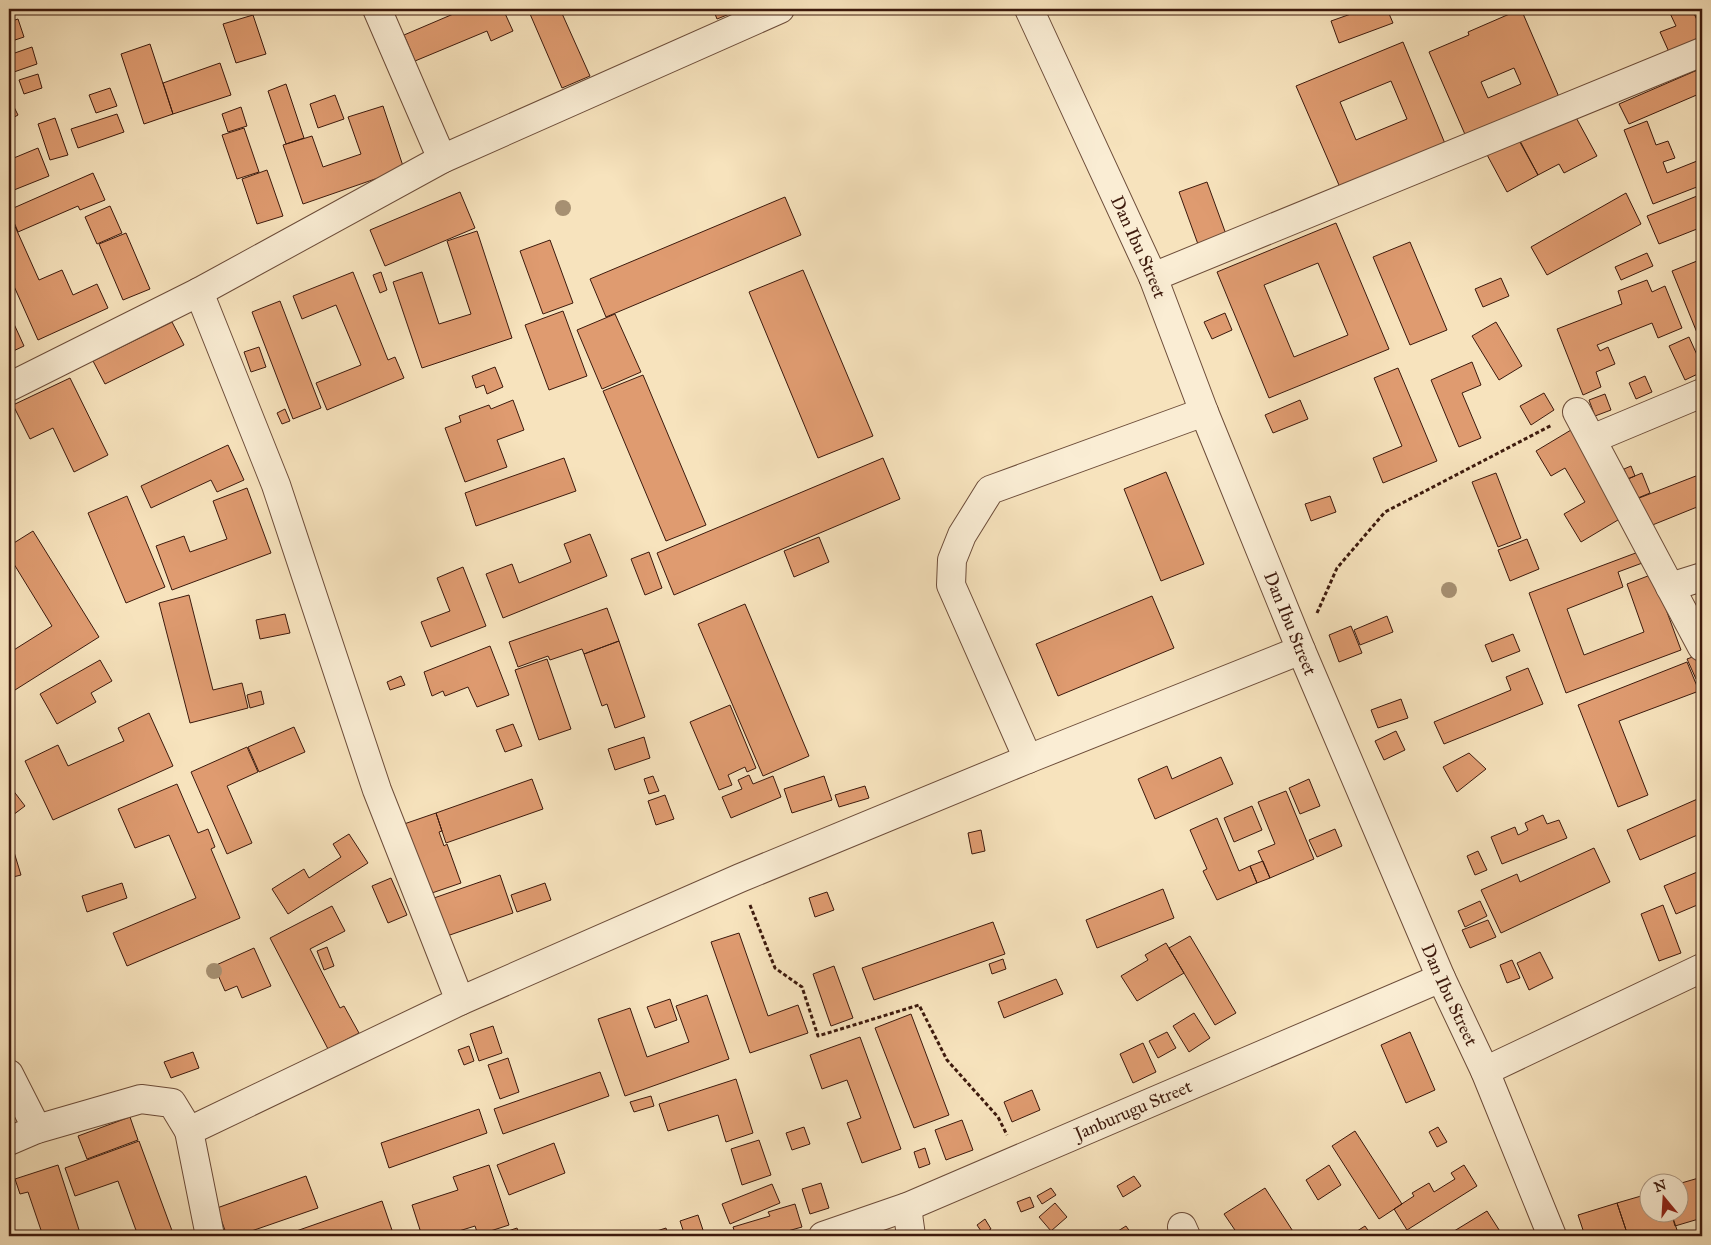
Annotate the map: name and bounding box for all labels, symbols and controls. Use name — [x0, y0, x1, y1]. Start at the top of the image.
street label: Dan Ibu Street — [1106, 192, 1171, 302]
street label: Dan Ibu Street — [1259, 568, 1322, 679]
street label: Dan Ibu Street — [1417, 940, 1483, 1050]
street label: Janburugu Street — [1069, 1075, 1196, 1147]
north arrow — [1638, 1172, 1688, 1222]
text: N — [1652, 1176, 1669, 1196]

